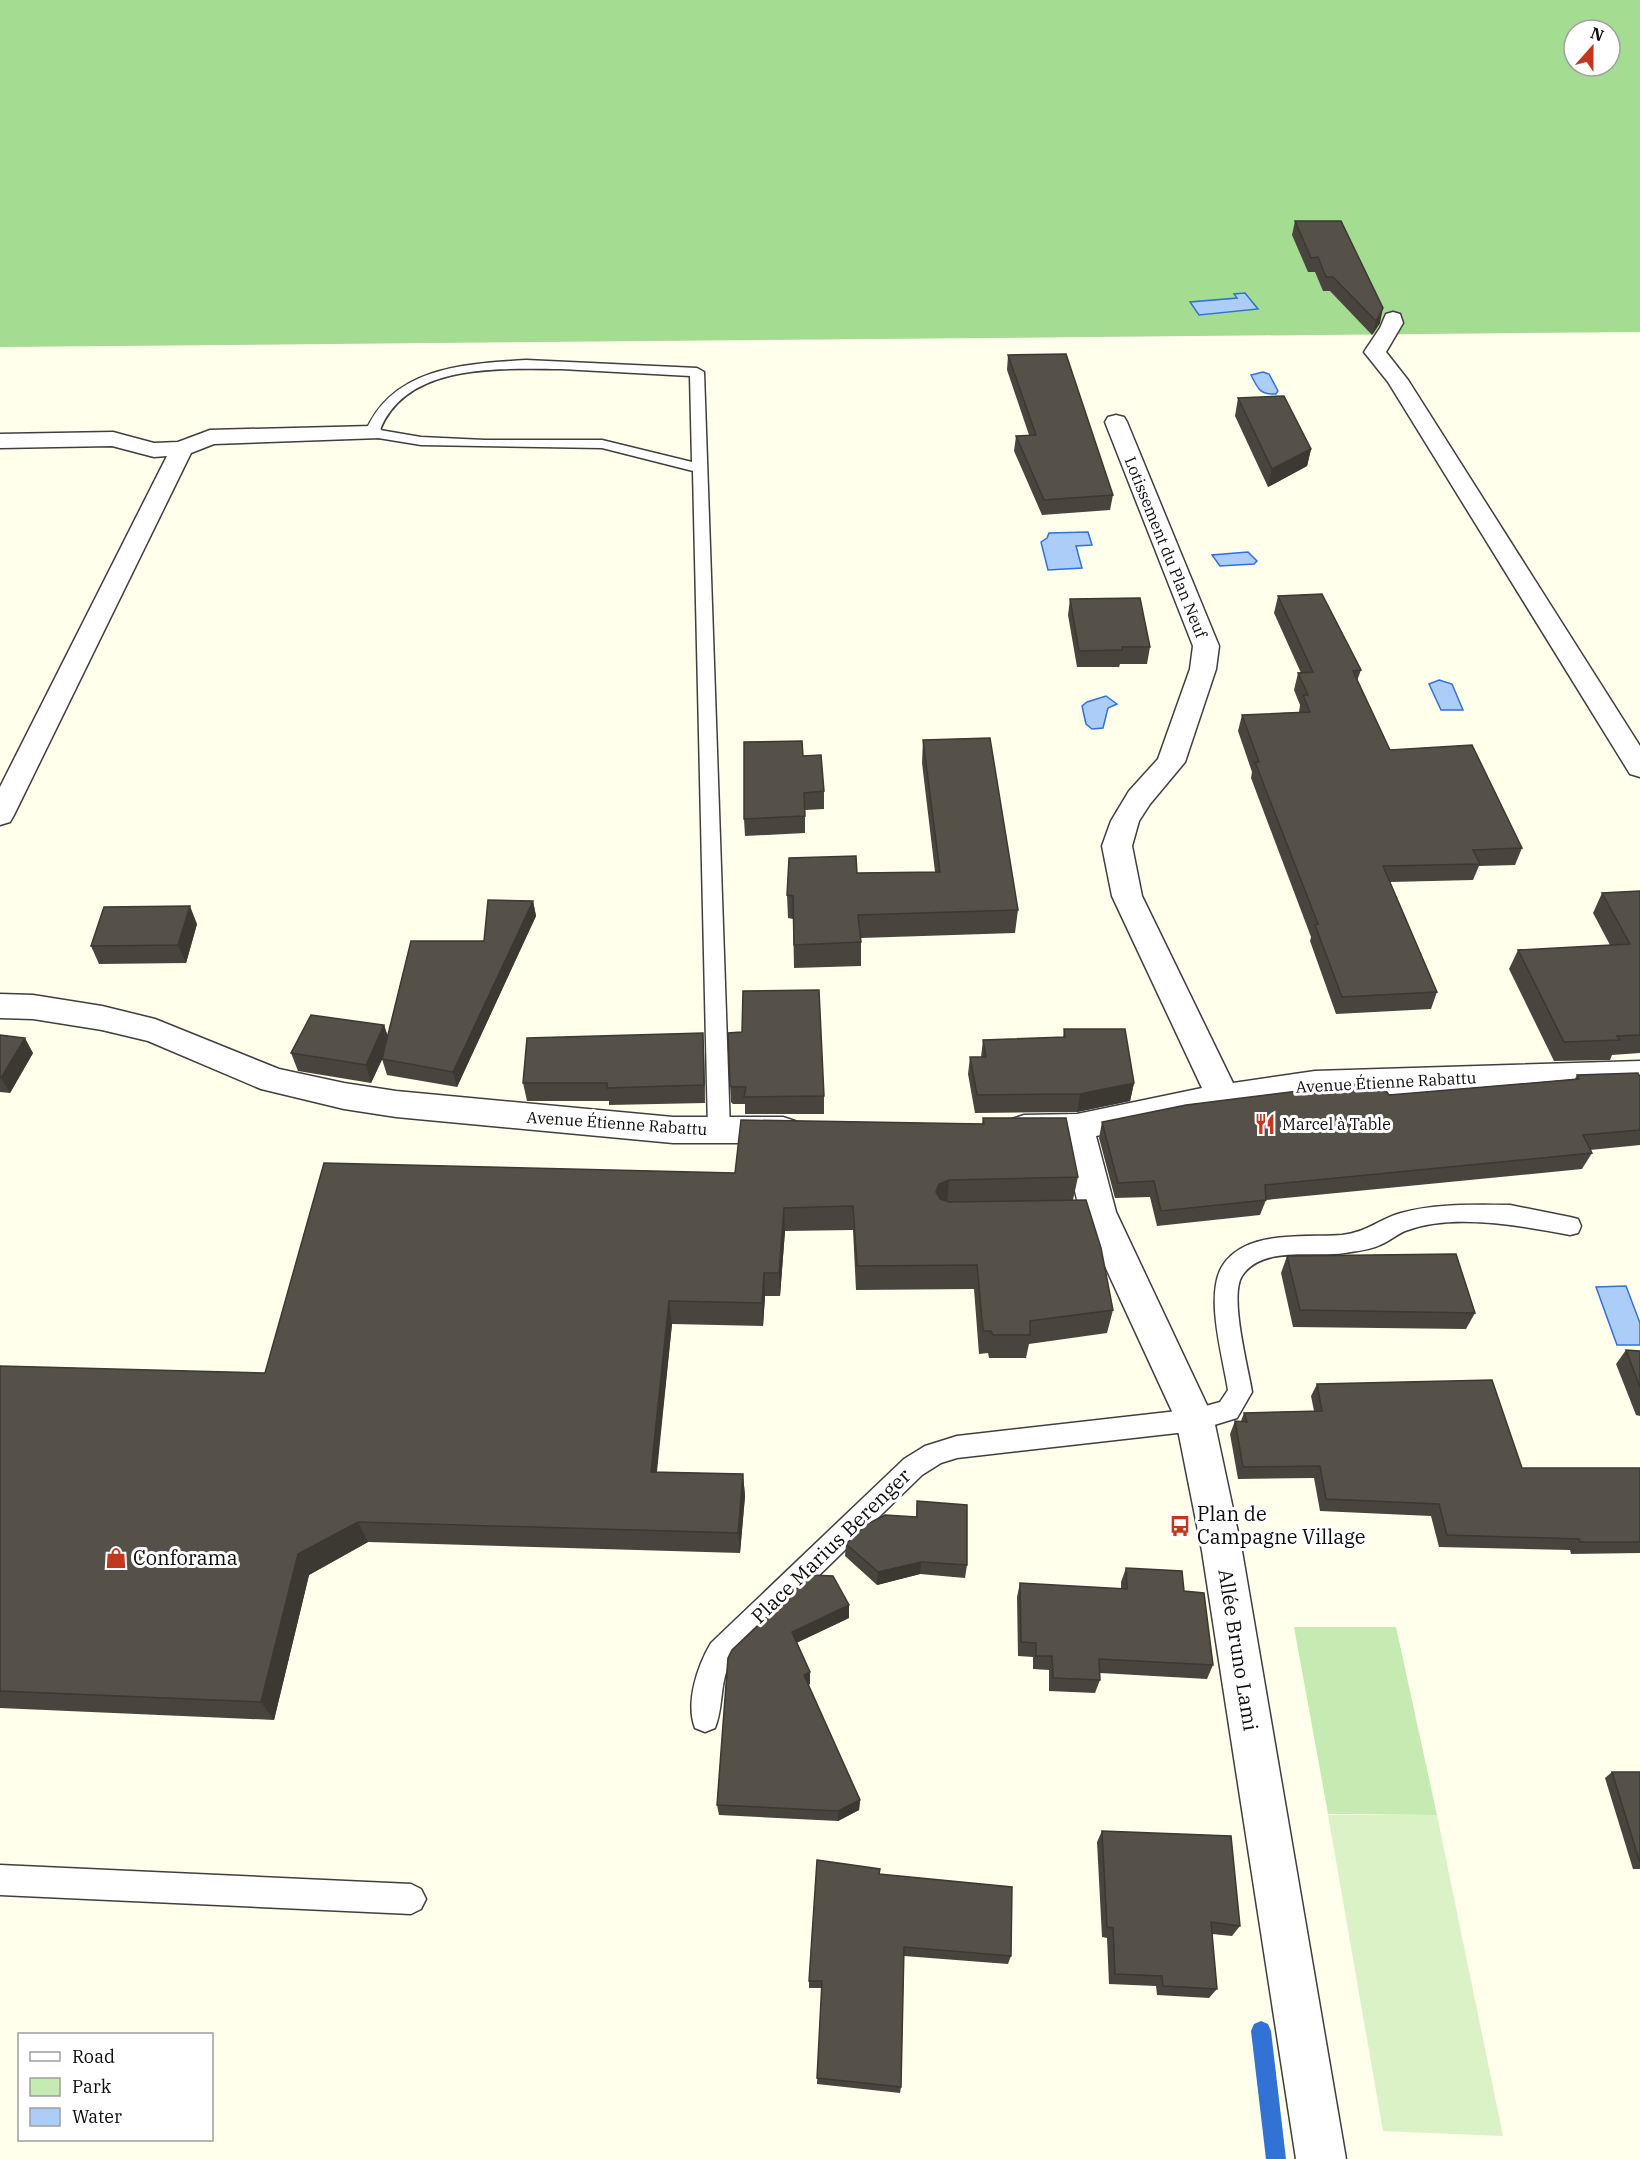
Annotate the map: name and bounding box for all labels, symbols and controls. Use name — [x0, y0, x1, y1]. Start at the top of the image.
north arrow — [1562, 18, 1622, 78]
text: N — [1588, 22, 1607, 46]
street label: Lotissement du Plan Neuf — [1120, 453, 1212, 642]
street label: Avenue Étienne Rabattu — [1295, 1066, 1477, 1097]
street label: Avenue Étienne Rabattu — [526, 1106, 708, 1139]
restaurant icon: Marcel à Table — [1253, 1112, 1277, 1136]
place label: Marcel à Table — [1282, 1114, 1391, 1134]
street label: Place Marius Berenger — [745, 1462, 916, 1629]
place label: Plan de Campagne Village — [1197, 1500, 1366, 1550]
bus stop icon: Plan de Campagne Village — [1168, 1514, 1192, 1538]
place label: Conforama — [133, 1544, 238, 1571]
shop icon: Conforama — [104, 1546, 128, 1570]
street label: Allée Bruno Lami — [1212, 1567, 1265, 1733]
legend — [18, 2033, 213, 2141]
text: Road — [72, 2045, 115, 2068]
text: Park — [72, 2075, 112, 2098]
text: Water — [72, 2105, 122, 2128]

